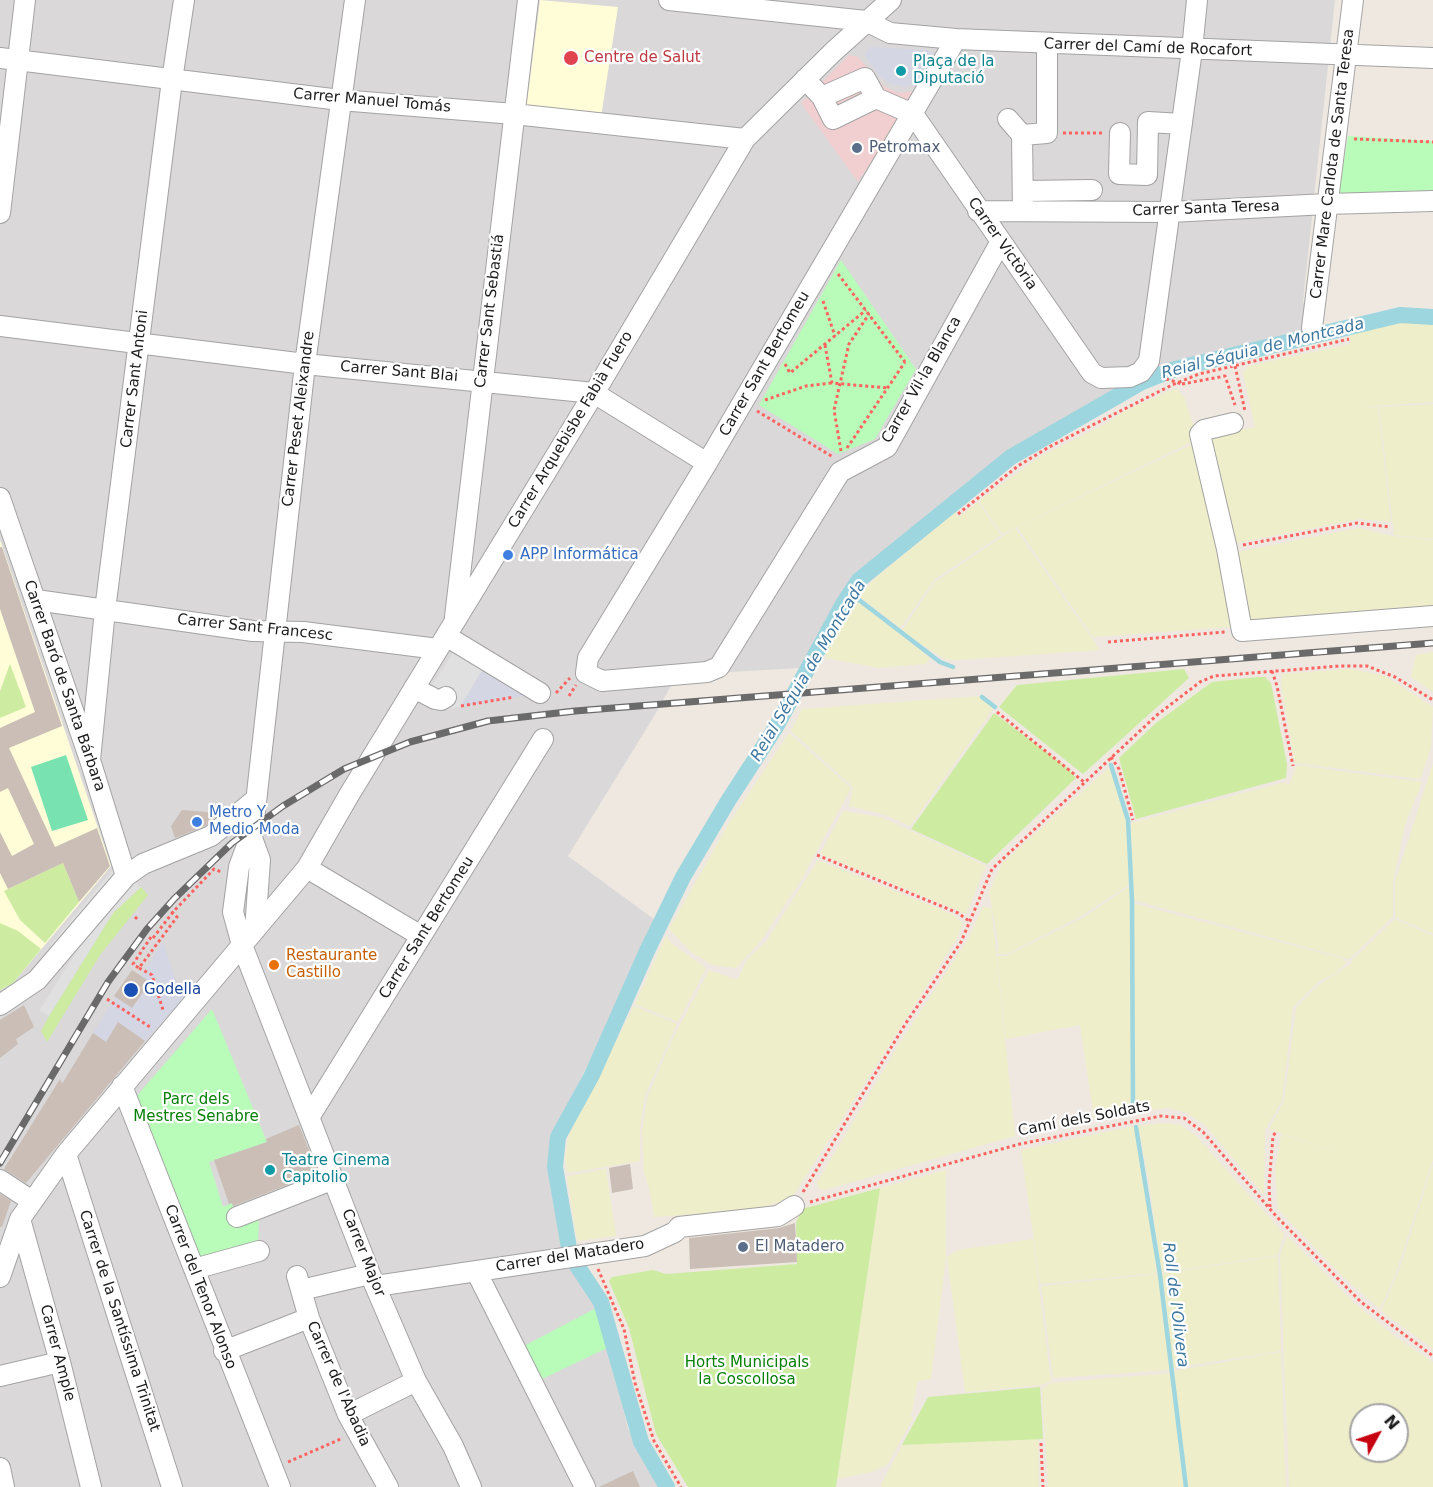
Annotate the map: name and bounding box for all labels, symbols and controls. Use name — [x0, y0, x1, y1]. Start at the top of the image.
street label: Carrer Mare Carlota de Santa Teresa — [1307, 28, 1359, 300]
street label: Carrer del Camí de Rocafort — [1043, 35, 1253, 61]
marker: Centre de Salut — [562, 49, 580, 67]
place label: Centre de Salut — [584, 49, 701, 67]
place label: Plaça de la Diputació — [913, 53, 994, 88]
marker: Plaça de la Diputació — [894, 64, 908, 78]
street label: Carrer Manuel Tomás — [292, 85, 452, 117]
place label: Petromax — [869, 139, 940, 157]
marker: Petromax — [850, 141, 864, 155]
street label: Carrer Victòria — [964, 194, 1040, 294]
street label: Carrer Santa Teresa — [1132, 197, 1280, 221]
street label: Carrer Sant Sebastiá — [472, 233, 508, 389]
street label: Carrer Sant Bertomeu — [716, 288, 814, 440]
street label: Carrer Sant Antoni — [118, 309, 152, 449]
street label: Carrer Vil·la Blanca — [878, 313, 966, 447]
water label: Reial Séquia de Montcada — [1160, 315, 1366, 383]
street label: Carrer Arquebisbe Fabià Fuero — [505, 328, 637, 532]
street label: Carrer Peset Aleixandre — [279, 330, 319, 508]
street label: Carrer Sant Blai — [339, 358, 459, 386]
place label: APP Informática — [520, 546, 639, 564]
marker: APP Informática — [501, 548, 515, 562]
water label: Reial Séquia de Montcada — [747, 577, 871, 765]
street label: Carrer Baró de Santa Bárbara — [19, 578, 109, 794]
street label: Carrer Sant Francesc — [176, 611, 334, 645]
place label: Metro Y Medio Moda — [209, 804, 300, 839]
marker: Metro Y Medio Moda — [190, 815, 204, 829]
street label: Carrer Sant Bertomeu — [376, 853, 478, 1003]
place label: Restaurante Castillo — [286, 947, 377, 982]
marker: Restaurante Castillo — [267, 958, 281, 972]
marker: Godella — [122, 981, 140, 999]
place label: Godella — [144, 981, 201, 999]
park label: Parc dels Mestres Senabre — [133, 1091, 259, 1126]
street label: Camí dels Soldats — [1017, 1097, 1151, 1141]
place label: Teatre Cinema Capitolio — [282, 1152, 390, 1187]
marker: Teatre Cinema Capitolio — [263, 1163, 277, 1177]
street label: Carrer del Tenor Alonso — [160, 1202, 240, 1372]
street label: Carrer Major — [337, 1206, 389, 1300]
street label: Carrer de la Santíssima Trinitat — [75, 1208, 163, 1434]
street label: Carrer del Matadero — [494, 1235, 646, 1277]
place label: El Matadero — [755, 1238, 844, 1256]
marker: El Matadero — [736, 1240, 750, 1254]
water label: Roll de l'Olivera — [1158, 1241, 1192, 1369]
street label: Carrer Ample — [35, 1303, 79, 1403]
street label: Carrer de l'Abadia — [302, 1319, 374, 1449]
park label: Horts Municipals la Coscollosa — [685, 1354, 809, 1389]
north arrow — [1349, 1403, 1409, 1463]
text: N — [1380, 1411, 1403, 1434]

